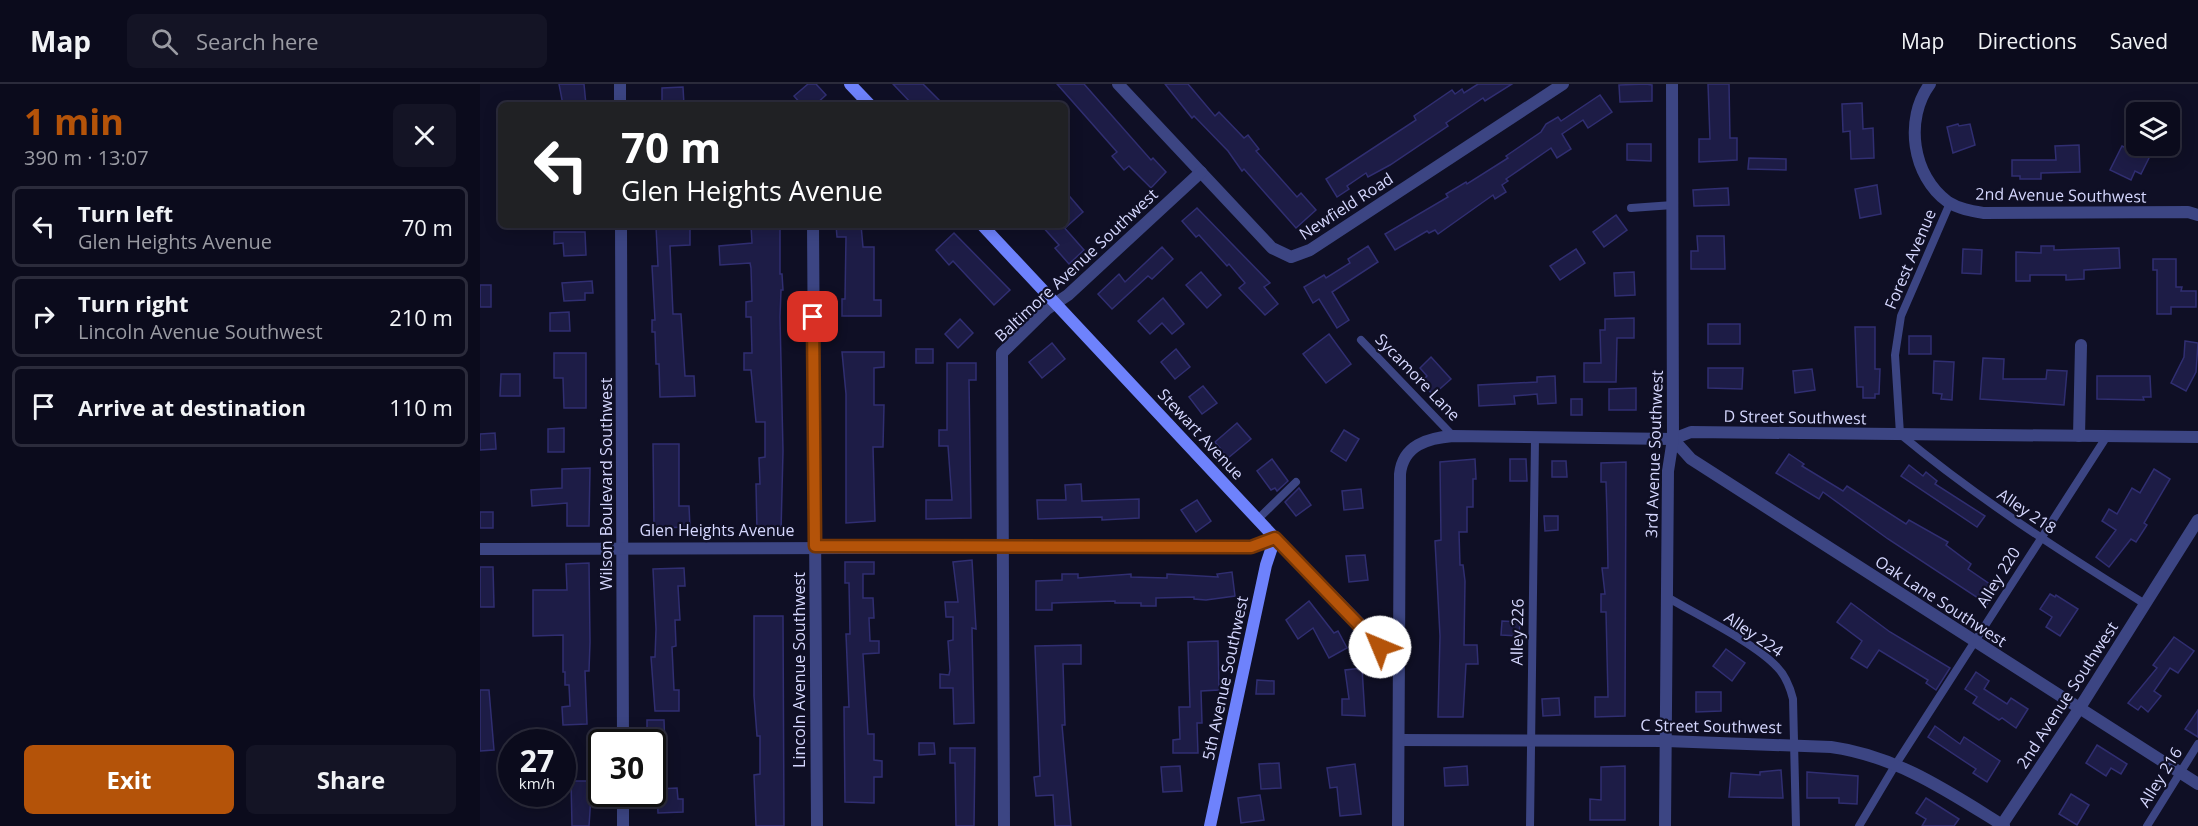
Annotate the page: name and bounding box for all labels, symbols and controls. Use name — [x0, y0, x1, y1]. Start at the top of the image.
search box — [127, 14, 547, 68]
text: Map — [30, 22, 91, 60]
icon: search — [148, 25, 181, 58]
text: Search here — [196, 26, 319, 56]
text: Map — [1901, 27, 1944, 55]
text: Directions — [1977, 27, 2077, 55]
text: Saved — [2110, 27, 2168, 55]
text: 1 min — [24, 97, 124, 146]
map controls — [2126, 102, 2180, 156]
button: layers — [2126, 102, 2180, 156]
button: close — [393, 104, 456, 167]
text: 70 m — [621, 118, 721, 175]
icon: left — [522, 126, 600, 204]
text: 390 m · 13:07 — [24, 144, 149, 171]
street label: Newfield Road — [1295, 167, 1397, 245]
text: Glen Heights Avenue — [621, 172, 883, 209]
street label: Baltimore Avenue Southwest — [990, 183, 1162, 347]
street label: 2nd Avenue Southwest — [1975, 183, 2147, 207]
text: Turn left — [78, 198, 173, 228]
street label: Forest Avenue — [1879, 206, 1941, 312]
icon: left — [27, 210, 60, 243]
text: 70 m — [402, 212, 453, 242]
text: Glen Heights Avenue — [78, 228, 272, 255]
text: Turn right — [78, 288, 189, 318]
pin — [787, 291, 838, 342]
icon: right — [27, 300, 60, 333]
icon: arrive — [796, 300, 829, 333]
text: 210 m — [389, 302, 453, 332]
text: Lincoln Avenue Southwest — [78, 318, 323, 345]
street label: Sycamore Lane — [1371, 329, 1465, 425]
street label: 3rd Avenue Southwest — [1640, 369, 1668, 538]
street label: Wilson Boulevard Southwest — [595, 377, 617, 590]
street label: Stewart Avenue — [1153, 384, 1249, 484]
icon: arrive — [27, 390, 60, 423]
text: Arrive at destination — [78, 392, 306, 422]
text: 110 m — [389, 392, 453, 422]
street label: D Street Southwest — [1723, 405, 1867, 429]
street label: Alley 218 — [1993, 483, 2061, 539]
street label: Glen Heights Avenue — [639, 519, 795, 541]
street label: Alley 220 — [1971, 543, 2025, 611]
street label: Oak Lane Southwest — [1871, 550, 2011, 652]
street label: Lincoln Avenue Southwest — [788, 572, 810, 768]
street label: 5th Avenue Southwest — [1197, 594, 1253, 762]
street label: Alley 226 — [1505, 598, 1529, 666]
street label: Alley 224 — [1720, 606, 1788, 662]
position arrow — [1348, 615, 1412, 679]
street label: 2nd Avenue Southwest — [2011, 617, 2123, 773]
street label: C Street Southwest — [1640, 714, 1782, 738]
speed limit sign: 30 — [588, 729, 666, 807]
text: 27 — [520, 740, 554, 781]
street label: Alley 216 — [2133, 743, 2187, 811]
button: Exit — [24, 745, 234, 814]
button: Share — [246, 745, 456, 814]
text: km/h — [519, 773, 555, 793]

